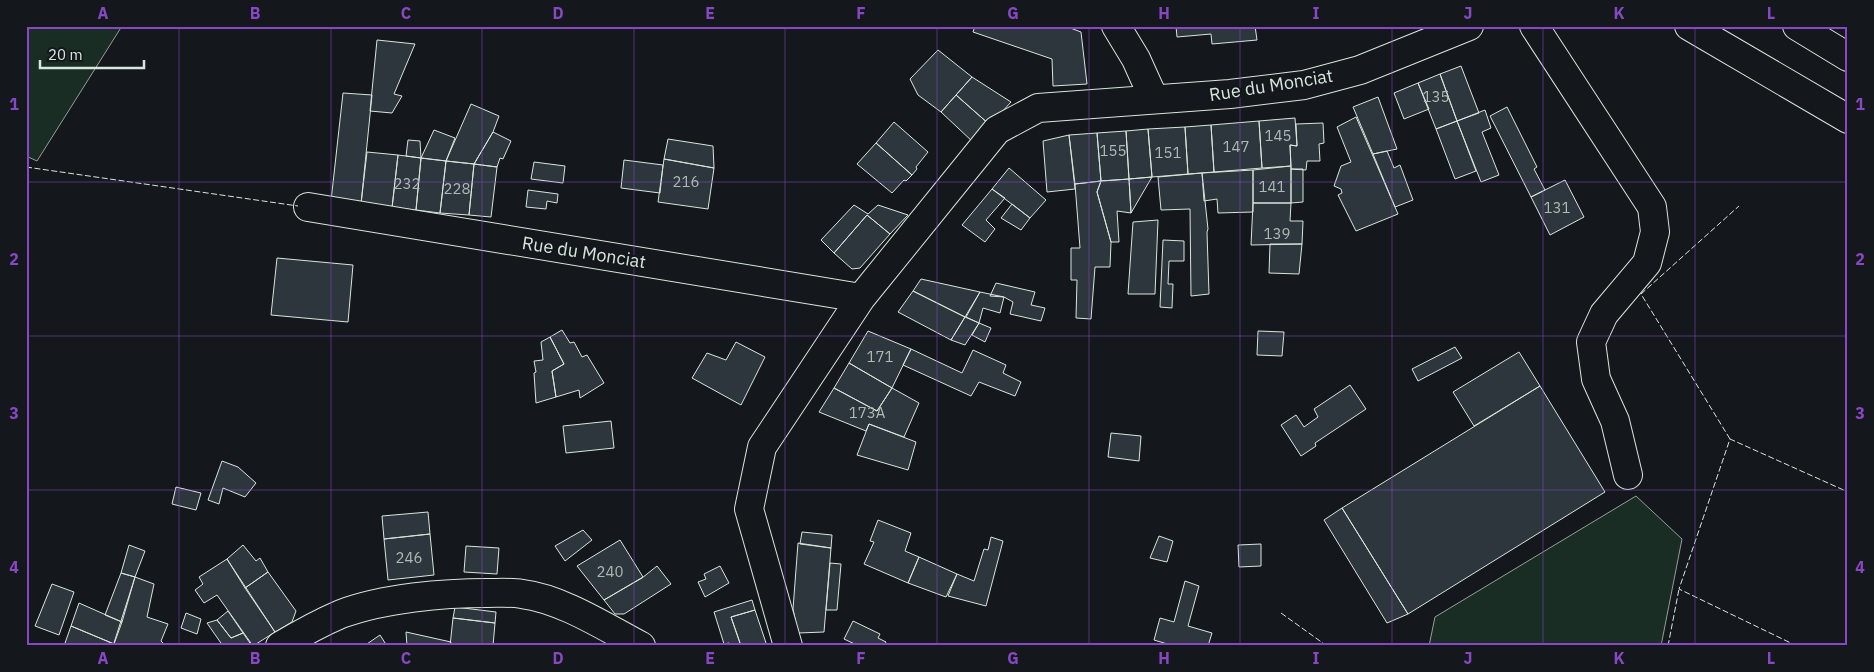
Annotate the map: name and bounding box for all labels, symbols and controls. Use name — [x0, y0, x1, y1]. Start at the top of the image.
text: A — [98, 3, 109, 23]
text: B — [250, 3, 261, 23]
text: C — [401, 3, 411, 23]
text: D — [552, 3, 564, 23]
text: E — [705, 3, 715, 23]
text: F — [856, 3, 866, 23]
text: G — [1007, 3, 1019, 23]
text: H — [1158, 3, 1170, 23]
text: I — [1313, 3, 1320, 23]
text: J — [1464, 3, 1472, 23]
text: K — [1613, 3, 1625, 23]
text: L — [1767, 3, 1775, 23]
scale bar — [40, 38, 144, 70]
text: 20 m — [48, 45, 83, 64]
street label: Rue du Monciat — [1207, 64, 1335, 106]
house number: 135 — [1422, 87, 1450, 106]
text: 1 — [9, 94, 19, 114]
text: 1 — [1855, 94, 1865, 114]
house number: 145 — [1264, 126, 1292, 145]
house number: 147 — [1222, 137, 1250, 156]
house number: 155 — [1099, 141, 1127, 160]
house number: 151 — [1154, 143, 1182, 162]
house number: 216 — [672, 172, 700, 191]
house number: 232 — [393, 174, 421, 193]
house number: 141 — [1258, 177, 1286, 196]
house number: 228 — [443, 179, 471, 198]
house number: 131 — [1543, 198, 1571, 217]
house number: 139 — [1263, 224, 1291, 243]
street label: Rue du Monciat — [520, 231, 648, 273]
text: 2 — [9, 249, 19, 269]
text: 2 — [1855, 249, 1865, 269]
house number: 171 — [866, 347, 894, 366]
text: 3 — [9, 403, 19, 423]
house number: 173A — [849, 403, 886, 422]
text: 3 — [1855, 403, 1865, 423]
house number: 246 — [395, 548, 423, 567]
text: 4 — [9, 557, 19, 577]
text: 4 — [1855, 557, 1865, 577]
house number: 240 — [596, 562, 624, 581]
text: A — [98, 648, 109, 668]
text: B — [250, 648, 261, 668]
text: C — [401, 648, 411, 668]
text: D — [552, 648, 564, 668]
text: E — [705, 648, 715, 668]
text: F — [856, 648, 866, 668]
text: G — [1007, 648, 1019, 668]
text: H — [1158, 648, 1170, 668]
text: I — [1313, 648, 1320, 668]
text: J — [1464, 648, 1472, 668]
text: K — [1613, 648, 1625, 668]
text: L — [1767, 648, 1775, 668]

